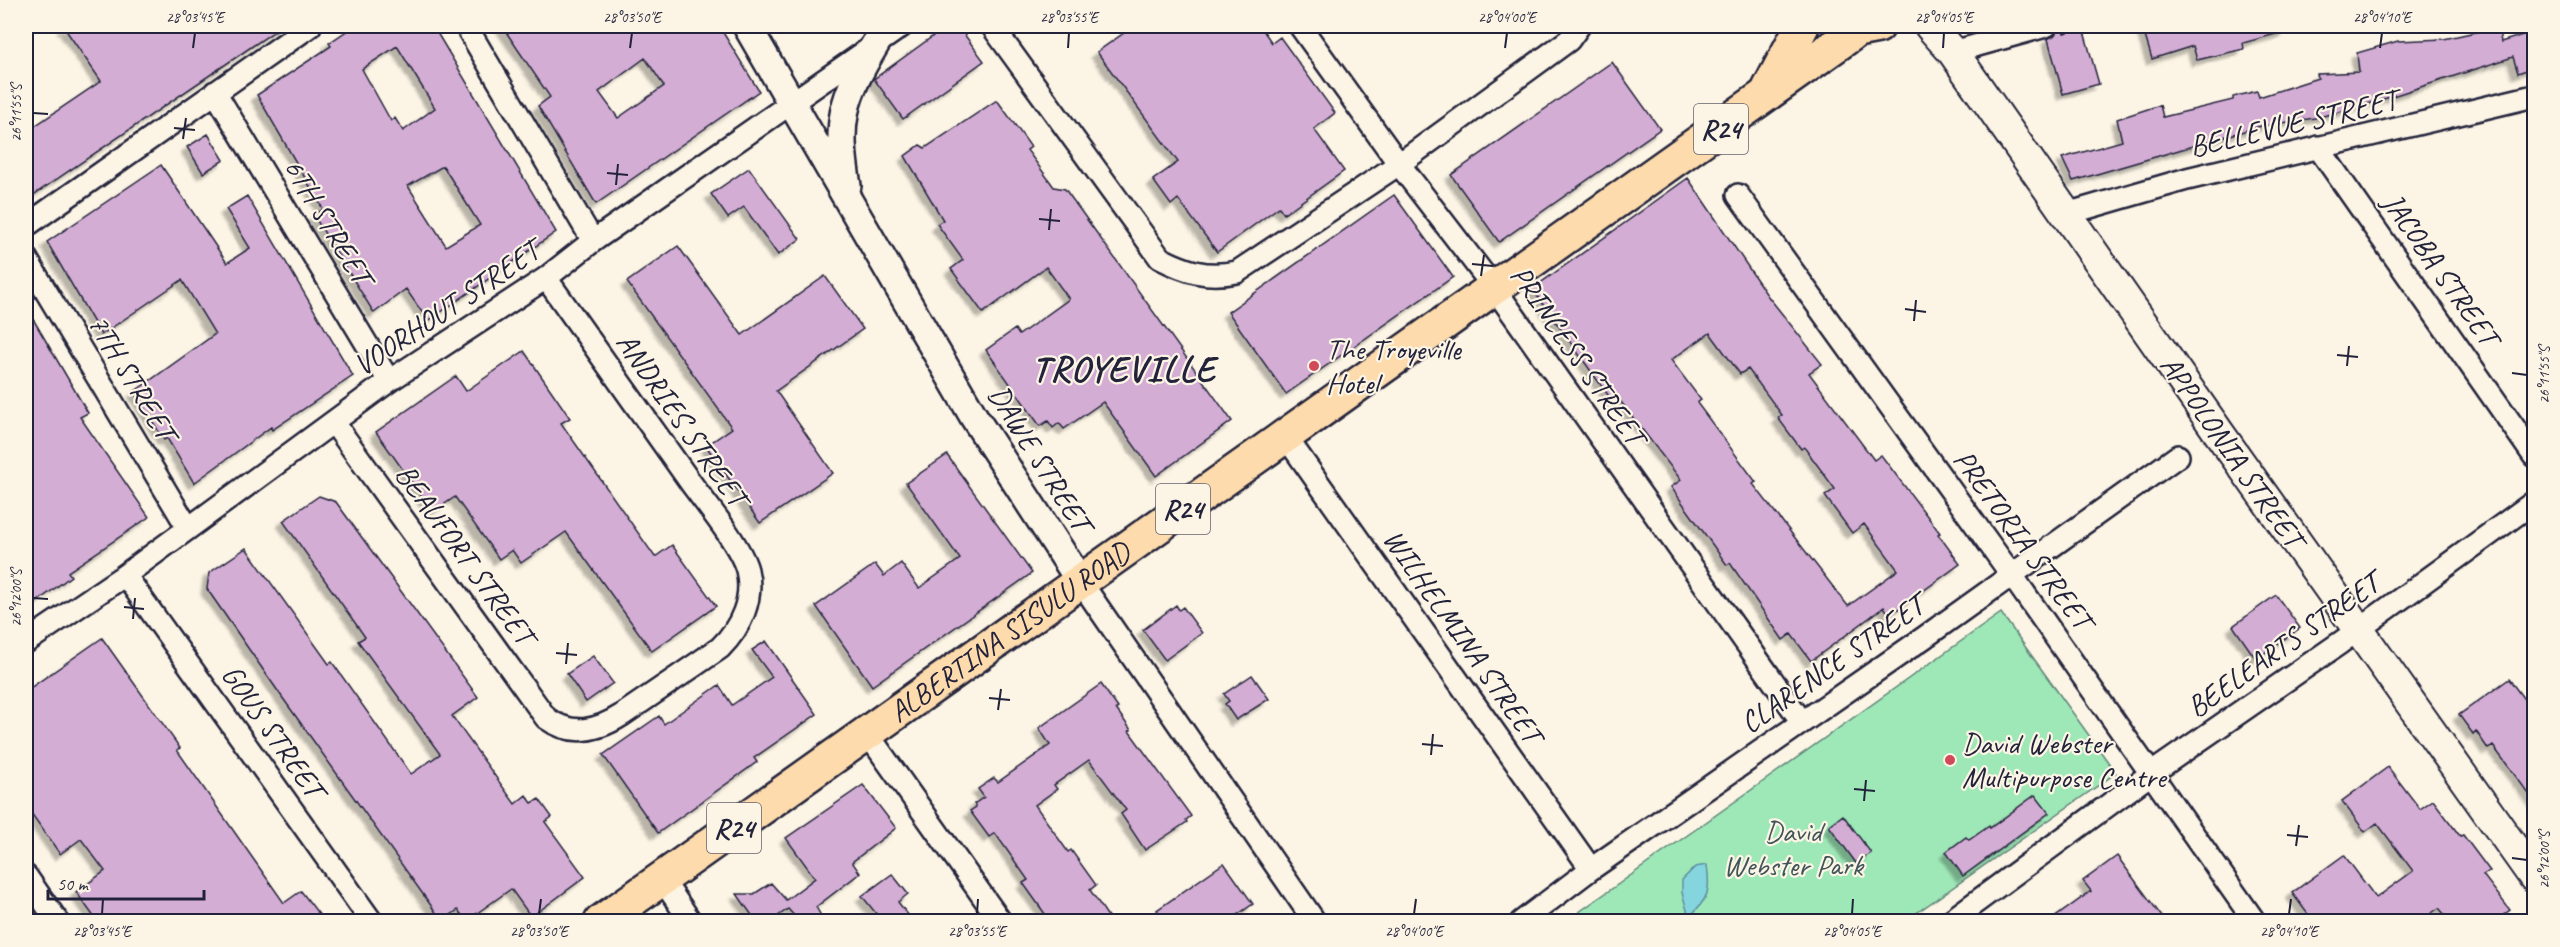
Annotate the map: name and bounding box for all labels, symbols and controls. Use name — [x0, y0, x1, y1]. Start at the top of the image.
text: 28°03'45"E — [166, 8, 226, 27]
text: 28°03'50"E — [603, 8, 663, 27]
text: 28°03'55"E — [1040, 8, 1100, 27]
text: 28°04'00"E — [1478, 8, 1538, 27]
text: 28°04'05"E — [1915, 8, 1975, 27]
text: 28°04'10"E — [2353, 8, 2413, 27]
street label: BELLEVUE STREET — [2186, 79, 2407, 165]
text: 26°11'55"S — [7, 82, 26, 142]
road number: R24 — [1694, 104, 1748, 154]
street label: 6TH STREET — [276, 151, 384, 297]
street label: JACOBA STREET — [2373, 184, 2511, 358]
street label: VOORHOUT STREET — [346, 228, 552, 384]
street label: PRINCESS STREET — [1502, 258, 1658, 457]
street label: 7TH STREET — [80, 307, 188, 453]
street label: ANDRIES STREET — [608, 325, 760, 519]
place label: The Troyeville Hotel — [1326, 330, 1463, 402]
text: 26°11'55"S — [2535, 344, 2554, 404]
district label: TROYEVILLE — [1032, 346, 1219, 392]
street label: APPOLONIA STREET — [2152, 348, 2316, 560]
marker: The Troyeville Hotel — [1307, 359, 1321, 373]
street label: DAWE STREET — [980, 378, 1104, 544]
street label: PRETORIA STREET — [1945, 442, 2105, 642]
street label: BEAUFORT STREET — [387, 457, 547, 657]
road number: R24 — [1156, 484, 1210, 534]
street label: WILHELMINA STREET — [1375, 522, 1555, 755]
street label: ALBERTINA SISULU ROAD — [881, 532, 1140, 730]
street label: BEELEARTS STREET — [2179, 560, 2393, 726]
text: 26°12'00"S — [7, 567, 26, 627]
street label: CLARENCE STREET — [1733, 582, 1937, 741]
street label: GOUS STREET — [213, 657, 337, 811]
place label: David Webster Multipurpose Centre — [1962, 724, 2168, 796]
marker: David Webster Multipurpose Centre — [1943, 753, 1957, 767]
road number: R24 — [707, 803, 761, 853]
park label: David Webster Park — [1723, 812, 1865, 884]
text: 26°12'00"S — [2535, 829, 2554, 889]
scale bar — [48, 863, 204, 901]
text: 50 m — [57, 873, 90, 895]
text: 28°03'45"E — [73, 922, 133, 941]
text: 28°03'50"E — [510, 922, 570, 941]
text: 28°03'55"E — [948, 922, 1008, 941]
text: 28°04'00"E — [1385, 922, 1445, 941]
text: 28°04'05"E — [1823, 922, 1883, 941]
text: 28°04'10"E — [2260, 922, 2320, 941]

